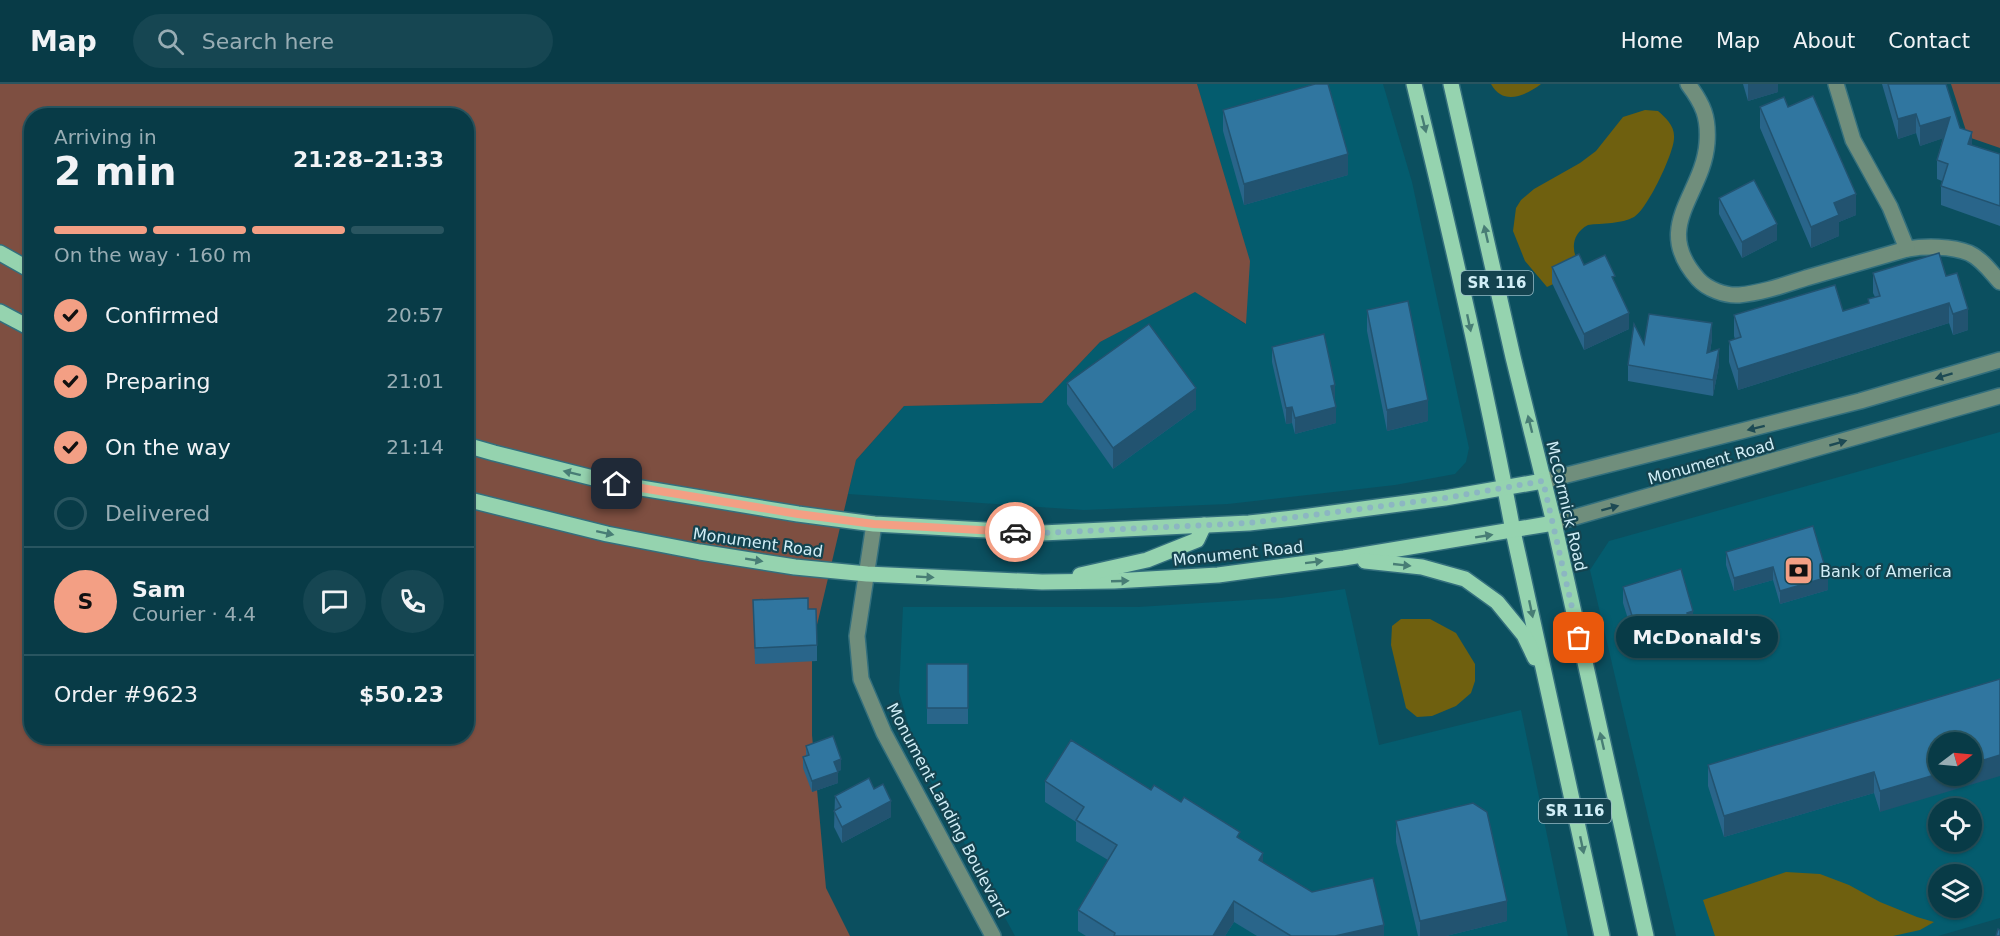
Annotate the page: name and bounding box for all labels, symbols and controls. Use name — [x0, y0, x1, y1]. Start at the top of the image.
search box — [133, 14, 553, 68]
text: Map — [30, 25, 97, 58]
icon: search — [154, 25, 187, 58]
text: Search here — [202, 29, 334, 54]
text: Home — [1621, 29, 1683, 53]
text: Map — [1716, 29, 1760, 53]
text: About — [1793, 29, 1855, 53]
text: Contact — [1888, 29, 1970, 53]
one-way arrow — [1419, 114, 1429, 133]
text: Arriving in — [54, 125, 157, 149]
text: 21:28–21:33 — [293, 147, 444, 172]
text: 2 min — [54, 149, 176, 194]
one-way arrow — [1480, 225, 1490, 243]
text: On the way · 160 m — [54, 243, 252, 267]
road number: SR 116 — [1461, 271, 1533, 295]
icon: check — [54, 299, 87, 332]
text: Confirmed — [105, 303, 219, 328]
text: 20:57 — [386, 303, 444, 327]
one-way arrow — [1465, 313, 1474, 332]
icon: check — [54, 365, 87, 398]
text: Preparing — [105, 369, 211, 394]
text: 21:01 — [386, 369, 444, 393]
one-way arrow — [1935, 372, 1953, 381]
one-way arrow — [1524, 415, 1534, 433]
one-way arrow — [1747, 423, 1765, 433]
icon: check — [54, 431, 87, 464]
street label: Monument Road — [1646, 434, 1777, 489]
text: On the way — [105, 435, 231, 460]
text: 21:14 — [386, 435, 444, 459]
one-way arrow — [1829, 438, 1847, 447]
street label: McCormick Road — [1542, 439, 1591, 573]
pin — [591, 458, 642, 509]
one-way arrow — [563, 467, 581, 477]
icon: home — [600, 467, 633, 500]
text: Delivered — [105, 501, 210, 526]
courier — [985, 502, 1045, 562]
one-way arrow — [1601, 503, 1619, 512]
icon: car — [999, 516, 1032, 549]
street label: Monument Road — [692, 524, 824, 561]
one-way arrow — [596, 529, 615, 538]
one-way arrow — [1475, 531, 1494, 540]
street label: Monument Road — [1172, 537, 1304, 570]
bank icon: Bank of America — [1783, 555, 1815, 587]
one-way arrow — [744, 556, 763, 565]
one-way arrow — [1305, 557, 1324, 567]
one-way arrow — [1392, 560, 1411, 569]
place label: Bank of America — [1820, 562, 1952, 581]
button: chat — [303, 570, 366, 633]
button: phone — [381, 570, 444, 633]
one-way arrow — [916, 572, 935, 581]
one-way arrow — [1111, 576, 1130, 586]
text: Sam — [132, 577, 186, 602]
text: S — [78, 589, 93, 614]
one-way arrow — [1526, 600, 1536, 618]
text: Courier · 4.4 — [132, 602, 256, 626]
pin — [1553, 612, 1604, 663]
callout: McDonald's — [1615, 617, 1777, 659]
icon: bag — [1562, 621, 1595, 654]
text: McDonald's — [1632, 625, 1762, 649]
text: Order #9623 — [54, 682, 198, 707]
text: $50.23 — [359, 682, 444, 707]
street label: Monument Landing Boulevard — [883, 700, 1012, 921]
one-way arrow — [1597, 731, 1606, 750]
north arrow — [1928, 732, 1982, 786]
map controls — [1928, 732, 1982, 918]
button: locate — [1928, 798, 1982, 852]
road number: SR 116 — [1539, 799, 1611, 823]
one-way arrow — [1578, 836, 1588, 855]
button: layers — [1928, 864, 1982, 918]

